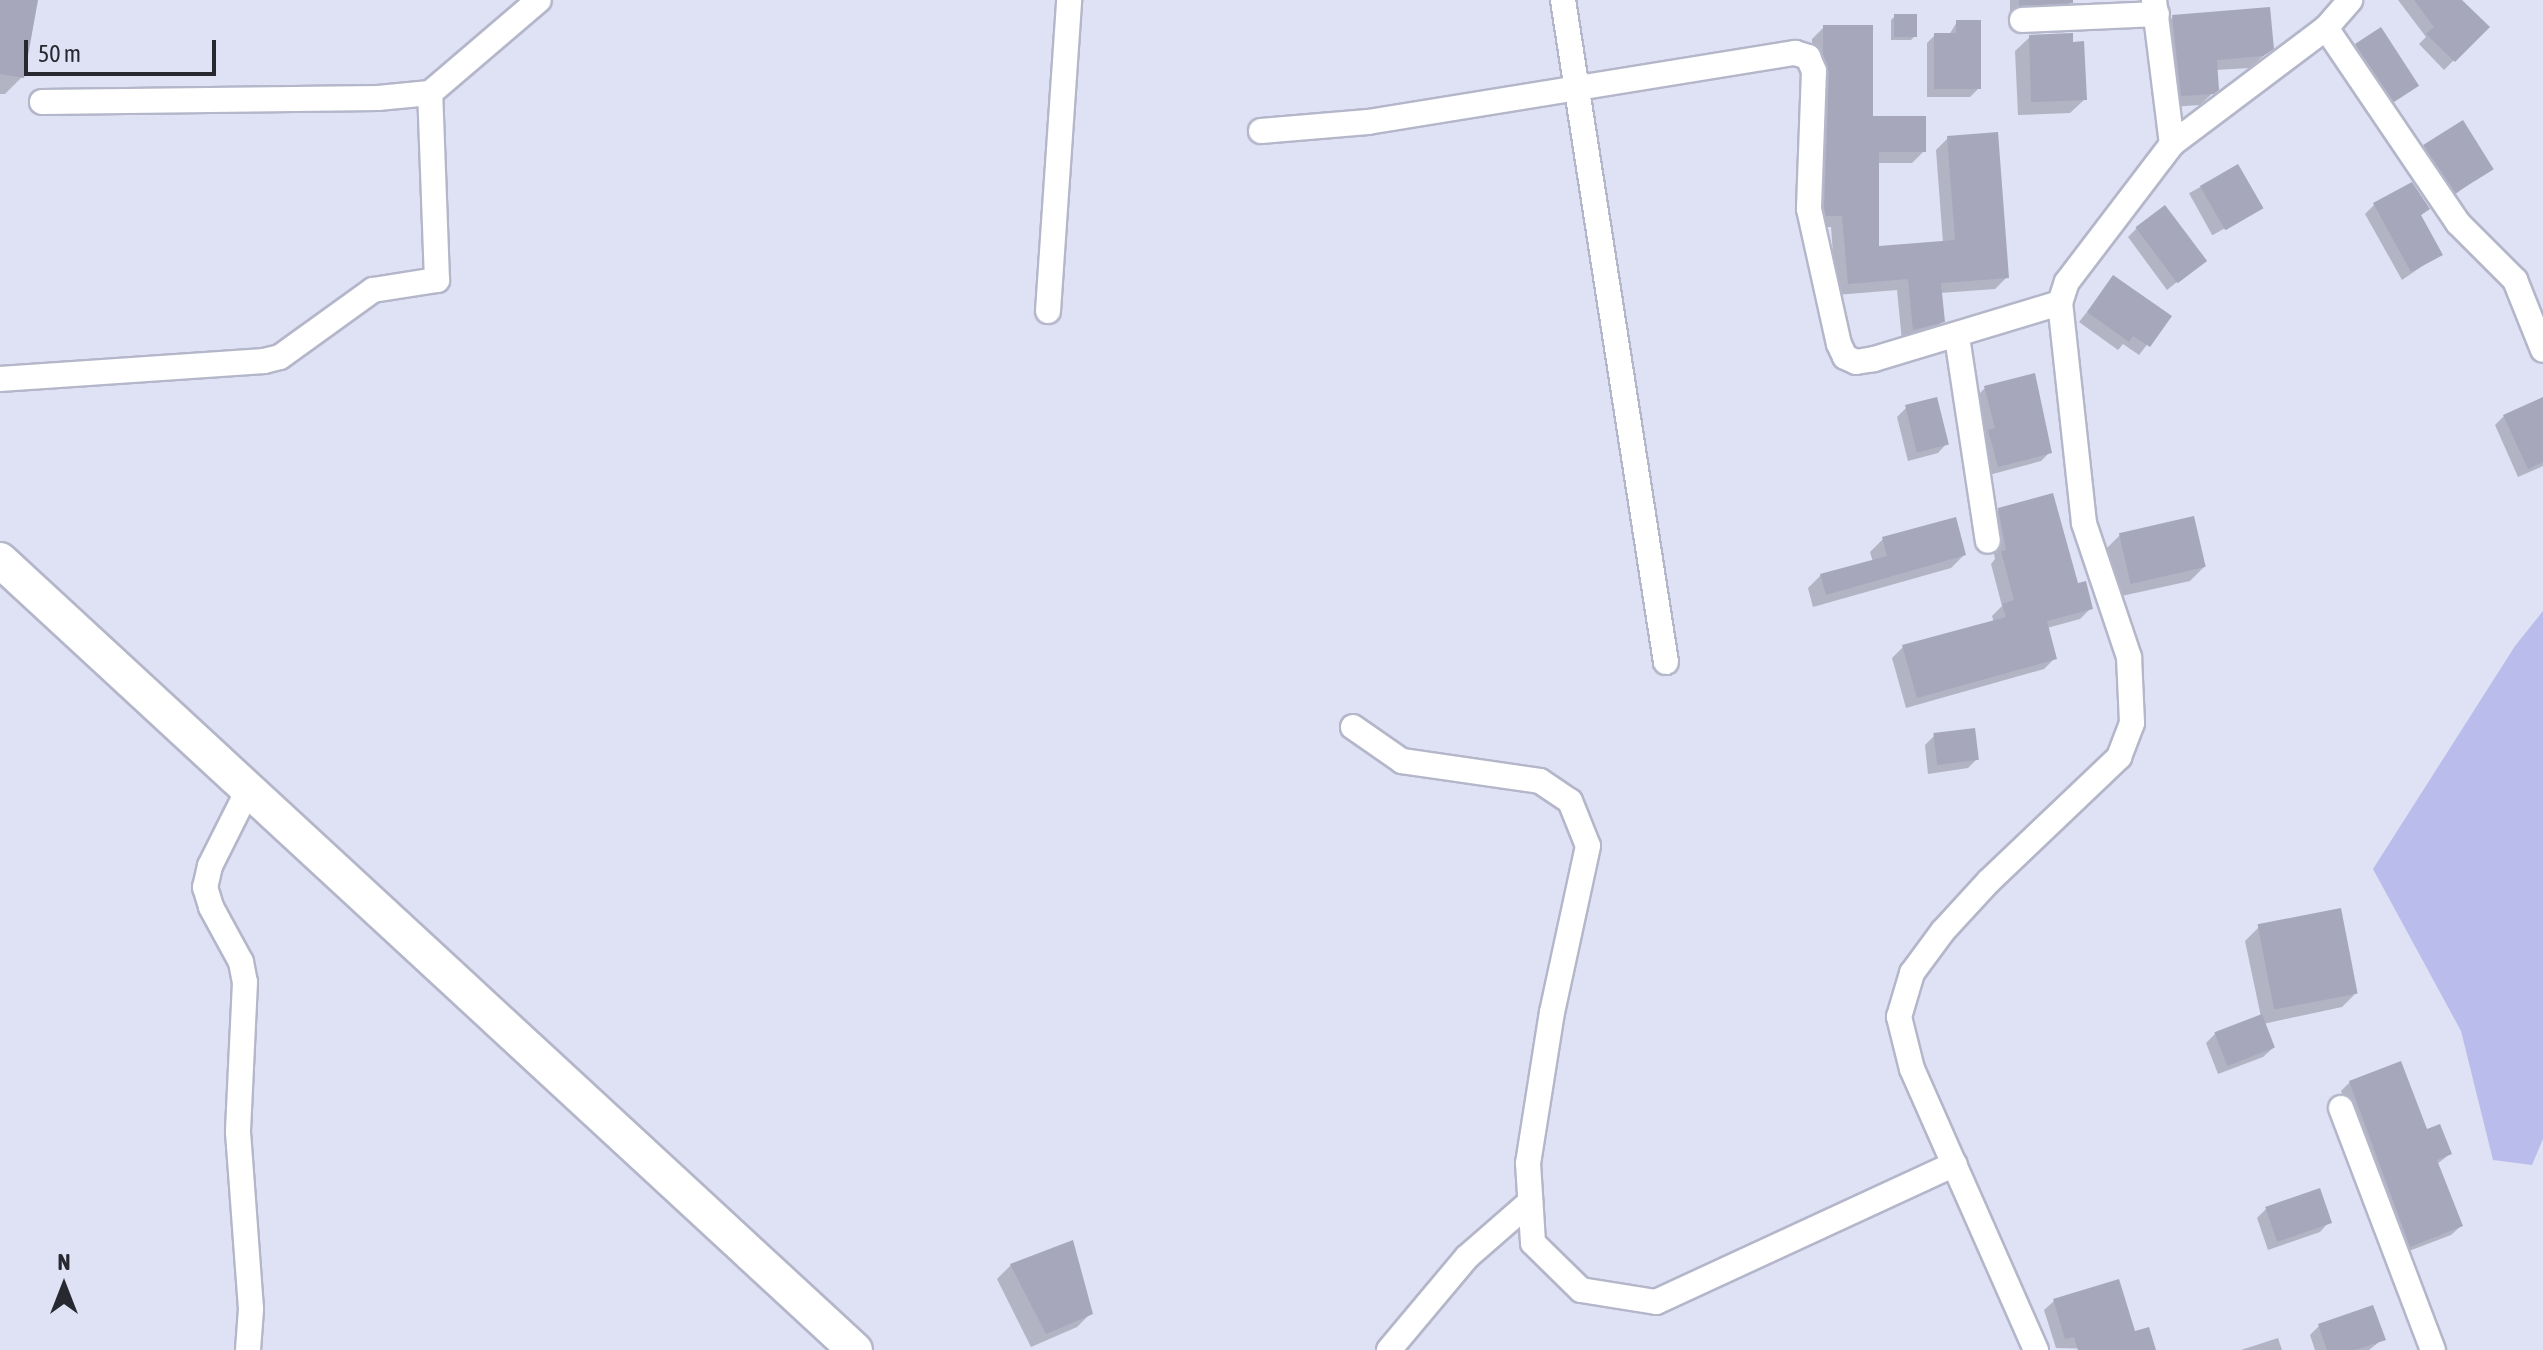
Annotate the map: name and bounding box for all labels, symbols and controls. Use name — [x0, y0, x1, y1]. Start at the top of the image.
scale bar — [28, 24, 220, 74]
text: 50 m — [38, 40, 81, 67]
north arrow — [24, 1246, 104, 1326]
text: N — [58, 1249, 70, 1275]

